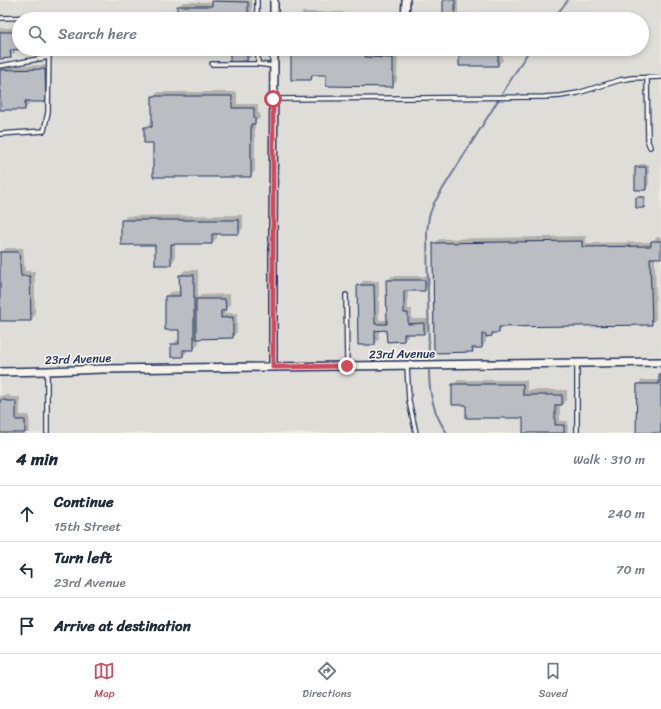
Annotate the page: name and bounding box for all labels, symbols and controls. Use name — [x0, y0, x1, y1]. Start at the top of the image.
search box — [12, 12, 649, 56]
text: Search here — [58, 21, 137, 47]
icon: search — [26, 23, 48, 45]
route start — [264, 90, 282, 108]
street label: 23rd Avenue — [369, 342, 435, 366]
street label: 23rd Avenue — [45, 347, 112, 371]
route end — [338, 357, 356, 375]
text: 4 min — [16, 444, 58, 474]
text: Walk · 310 m — [573, 448, 645, 471]
text: Continue — [54, 489, 114, 515]
text: 240 m — [608, 502, 645, 525]
icon: ahead — [16, 503, 38, 525]
text: 15th Street — [54, 515, 121, 538]
text: Turn left — [54, 545, 112, 571]
text: 70 m — [616, 558, 645, 581]
icon: left — [16, 559, 38, 581]
text: 23rd Avenue — [54, 571, 126, 594]
text: Arrive at destination — [54, 613, 191, 639]
icon: arrive — [16, 615, 38, 637]
tab: Map — [93, 660, 115, 703]
tab: Directions — [302, 660, 352, 703]
tab: Saved — [539, 660, 568, 703]

